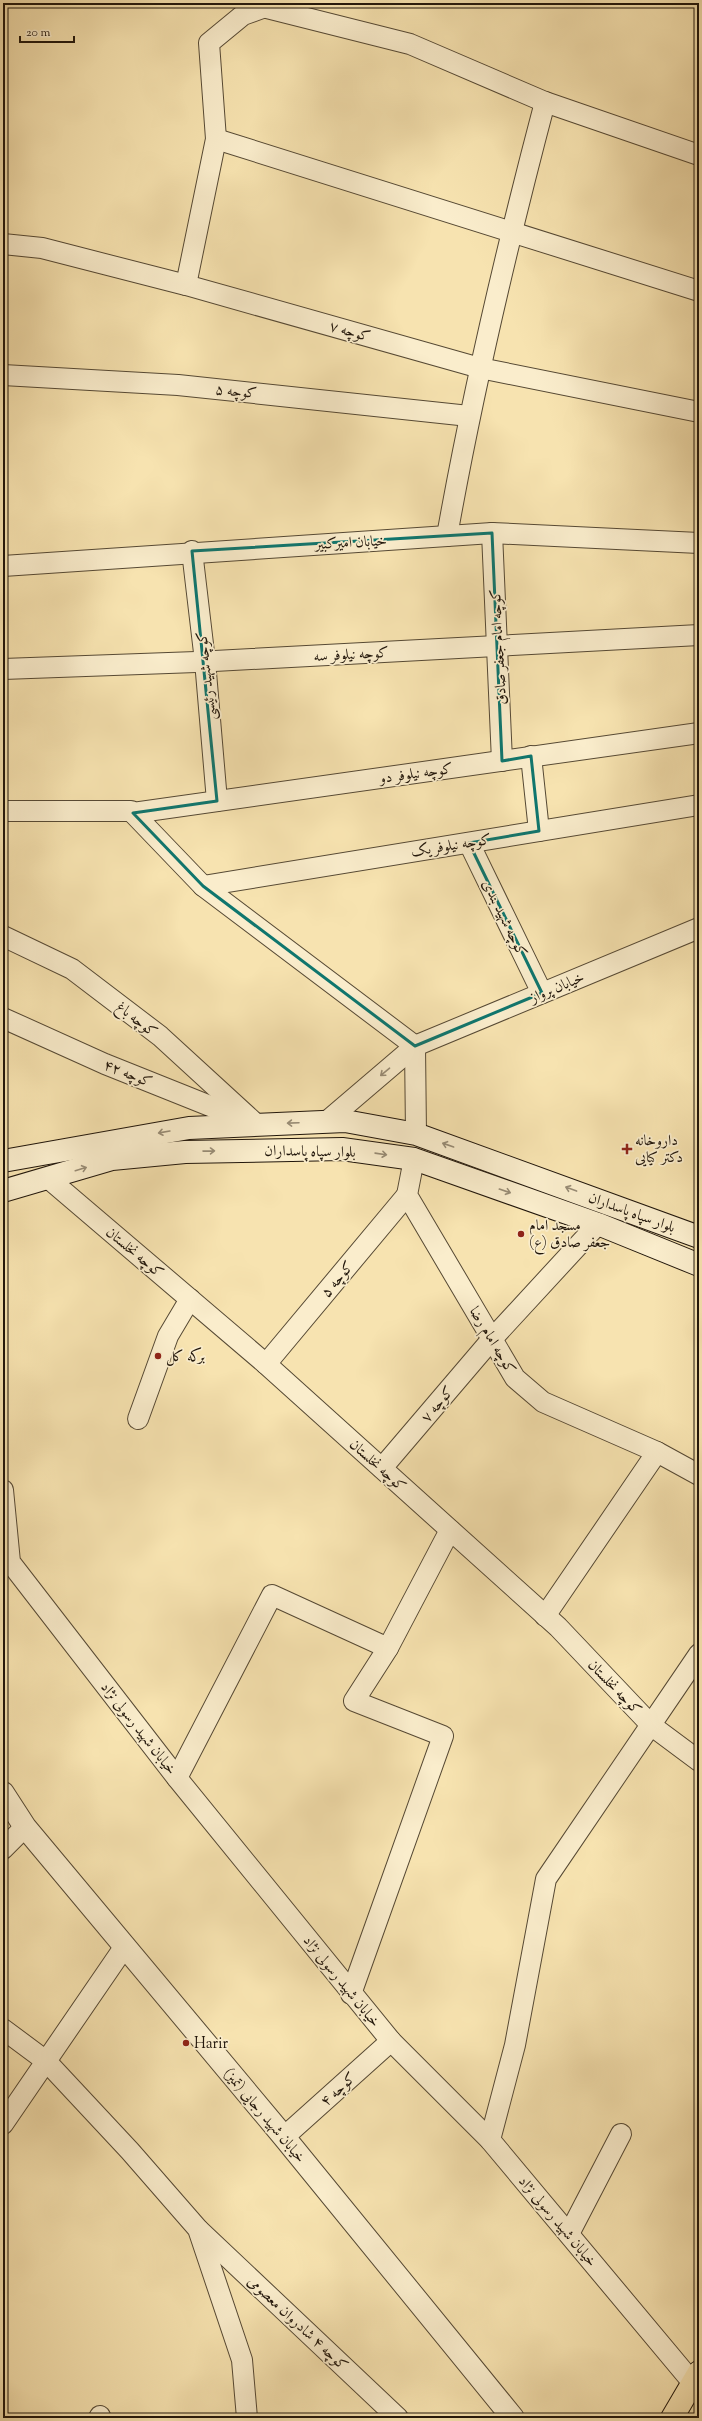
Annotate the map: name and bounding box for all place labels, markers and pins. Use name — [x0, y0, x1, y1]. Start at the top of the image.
place label: داروخانه دکتر کیایی — [635, 1131, 683, 1169]
marker: داروخانه دکتر کیایی — [622, 1144, 632, 1154]
place label: مسجد امام جعفر صادق (ع) — [529, 1216, 610, 1255]
marker: مسجد امام جعفر صادق (ع) — [516, 1229, 526, 1239]
place label: برکه کل — [166, 1347, 205, 1368]
marker: برکه کل — [153, 1351, 163, 1361]
place label: Harir — [194, 2034, 228, 2055]
marker: Harir — [181, 2038, 191, 2048]

